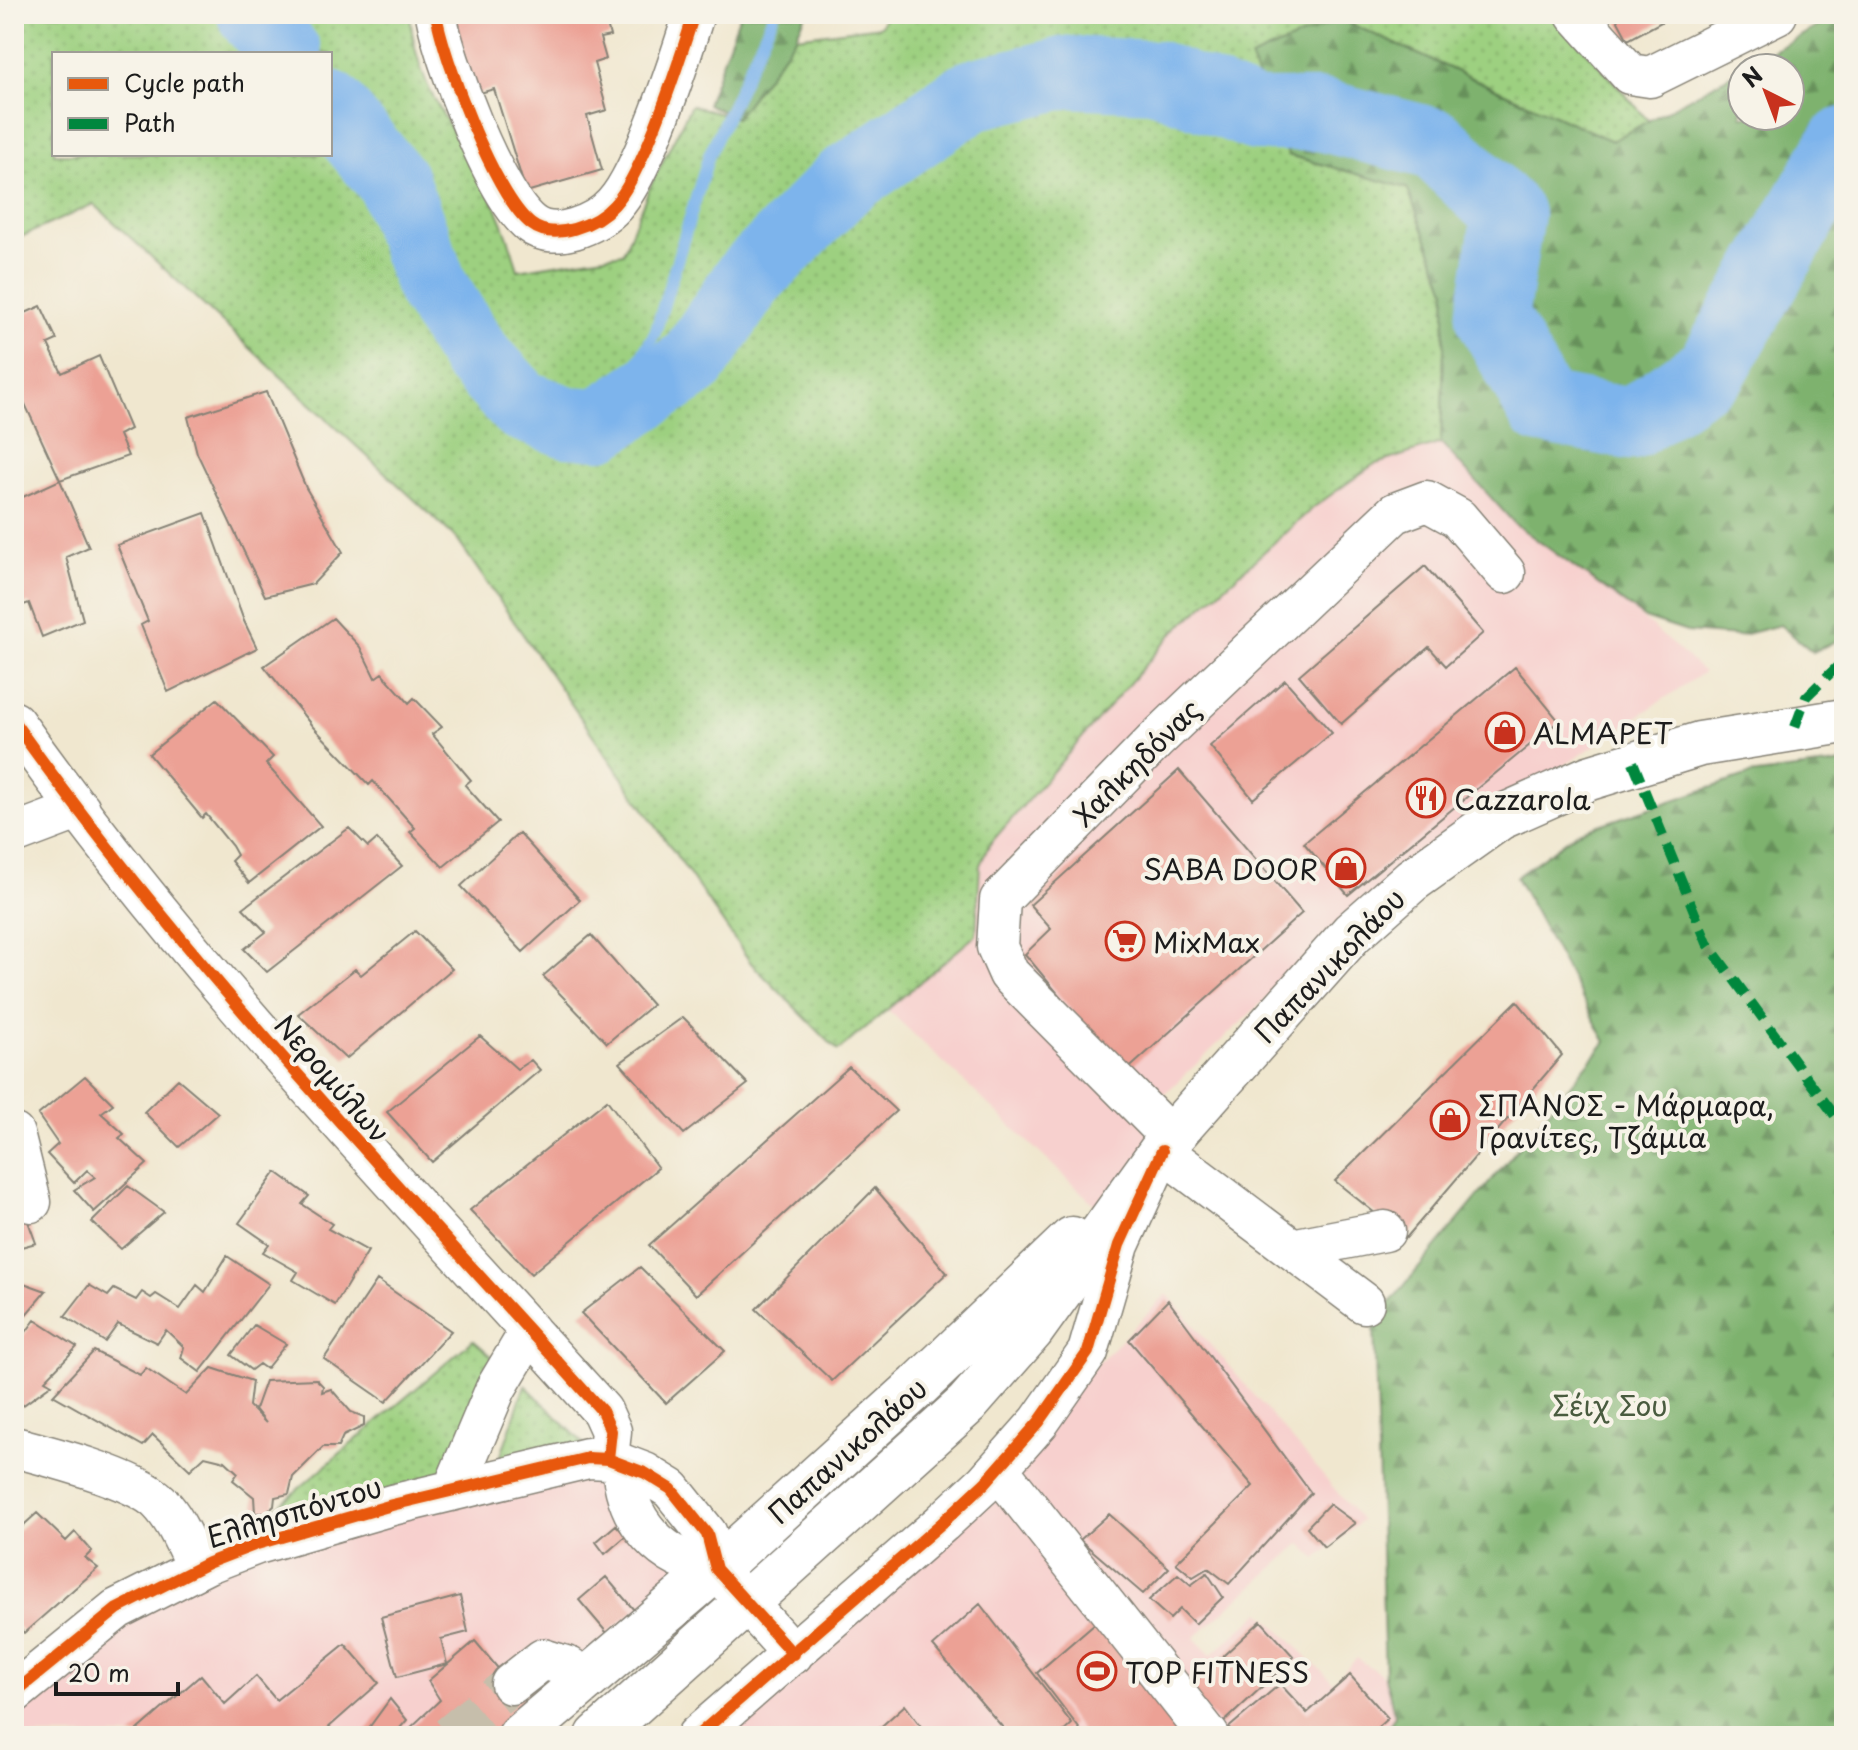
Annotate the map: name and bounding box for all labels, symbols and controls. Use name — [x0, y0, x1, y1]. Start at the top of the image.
legend — [52, 52, 332, 156]
north arrow — [1726, 52, 1806, 132]
text: N — [1734, 58, 1769, 94]
text: Cycle path — [124, 64, 245, 100]
text: Path — [124, 104, 176, 140]
street label: Χαλκηδόνας — [1062, 688, 1210, 836]
shop icon: ALMAPET — [1484, 711, 1526, 753]
place label: ALMAPET — [1533, 711, 1674, 754]
restaurant icon: Cazzarola — [1405, 777, 1447, 819]
place label: Cazzarola — [1454, 777, 1591, 820]
place label: SABA DOOR — [1143, 847, 1318, 890]
shop icon: SABA DOOR — [1325, 847, 1367, 889]
street label: Παπανικολάου — [1244, 878, 1414, 1052]
supermarket icon: MixMax — [1104, 920, 1146, 962]
place label: MixMax — [1153, 920, 1260, 963]
street label: Νερομύλων — [265, 1004, 401, 1152]
place label: ΣΠΑΝΟΣ - Μάρμαρα, Γρανίτες, Τζάμια — [1478, 1083, 1774, 1158]
shop icon: ΣΠΑΝΟΣ - Μάρμαρα, Γρανίτες, Τζάμια — [1429, 1099, 1471, 1141]
street label: Παπανικολάου — [758, 1367, 936, 1533]
park label: Σέιχ Σου — [1552, 1383, 1668, 1426]
street label: Ελλησπόντου — [201, 1464, 387, 1558]
scale bar — [56, 1646, 178, 1696]
sports icon: TOP FITNESS — [1076, 1650, 1118, 1692]
place label: TOP FITNESS — [1125, 1650, 1309, 1693]
text: 20 m — [68, 1654, 130, 1690]

